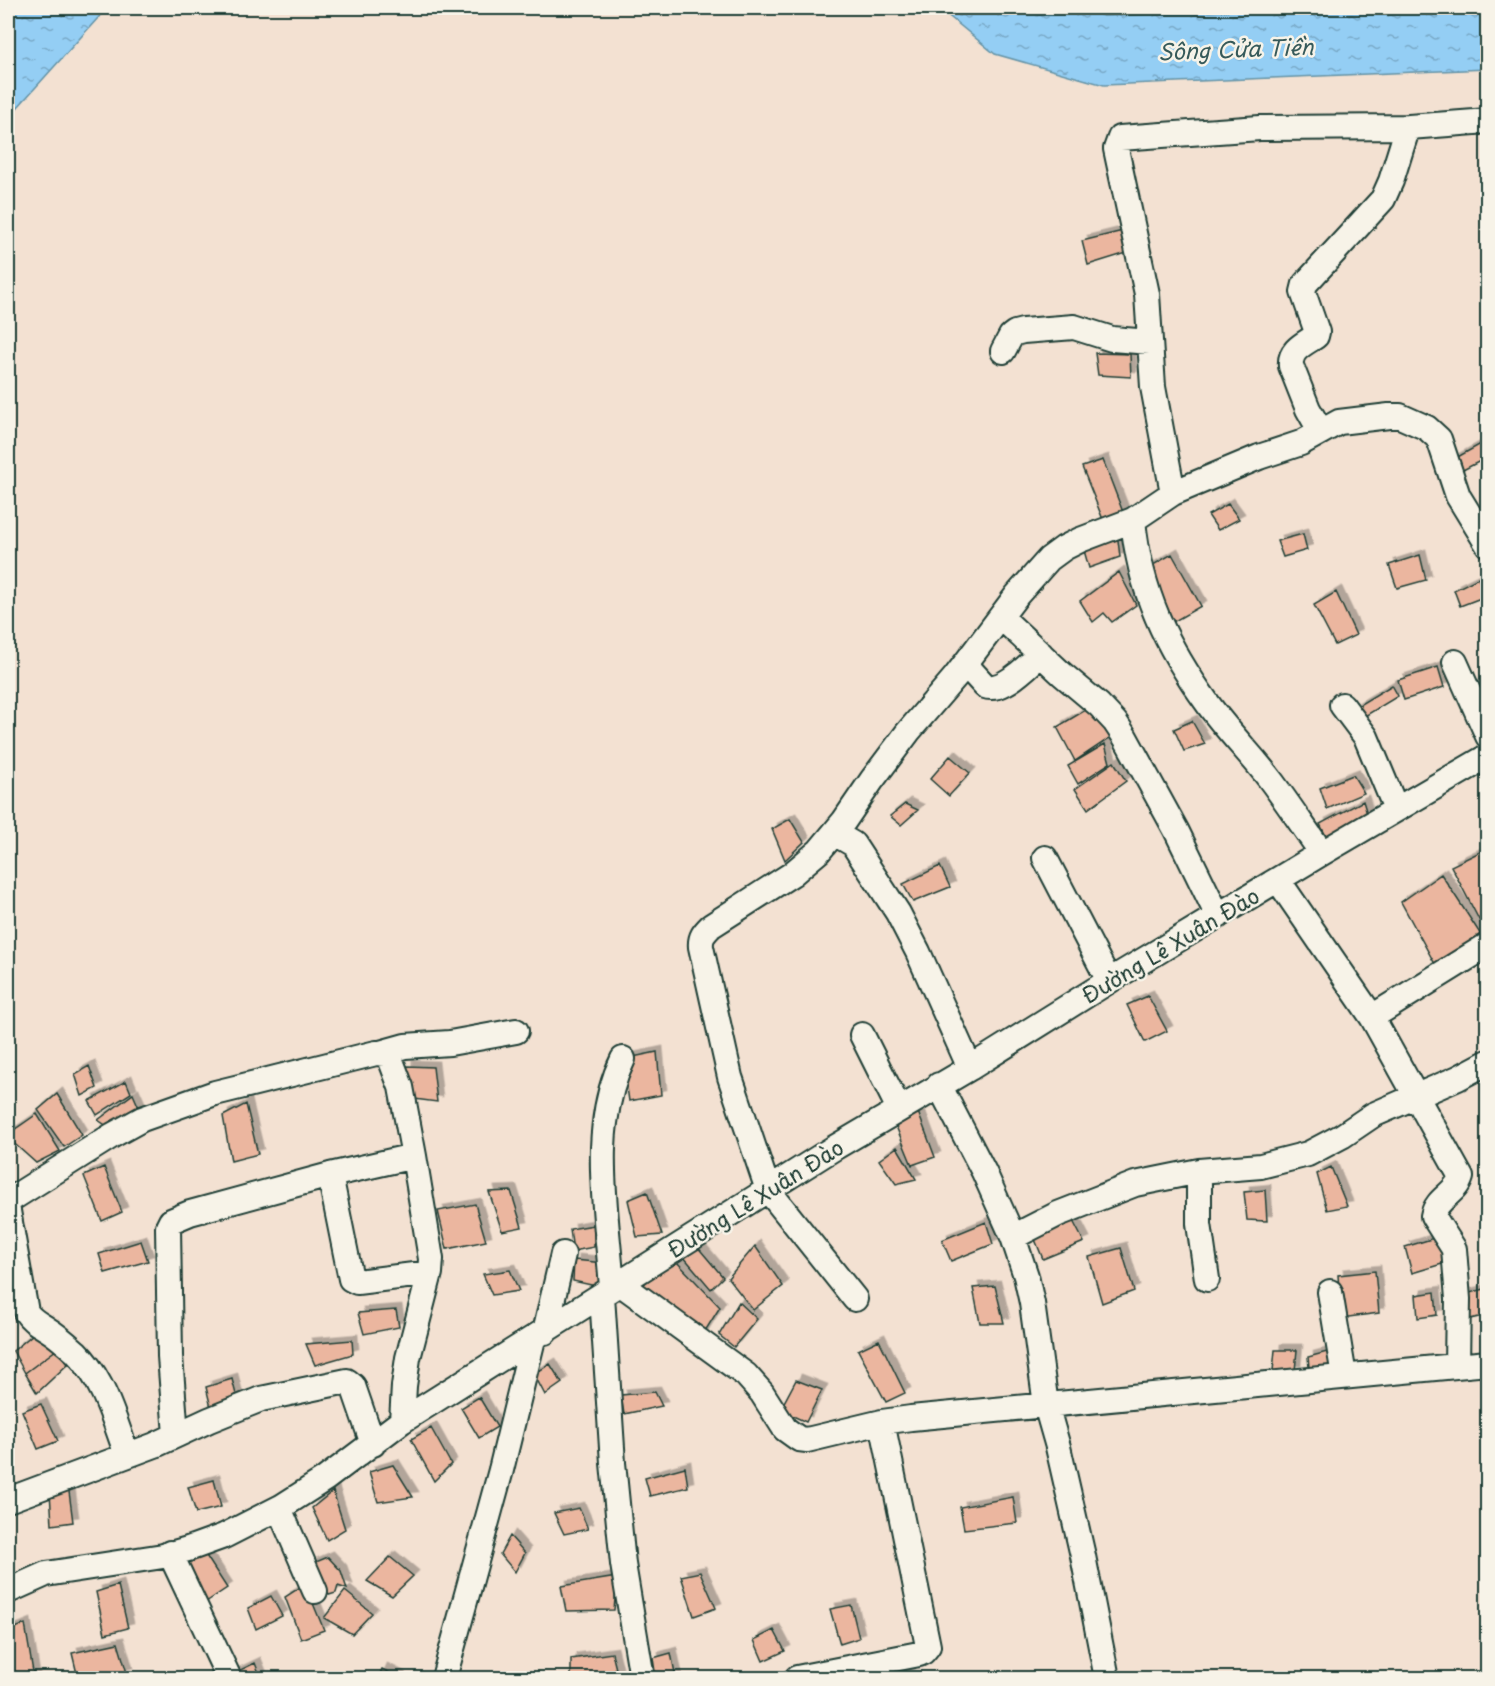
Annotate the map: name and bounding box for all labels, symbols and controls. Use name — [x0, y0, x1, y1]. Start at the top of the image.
water label: Sông Cửa Tiền — [1157, 29, 1315, 67]
street label: Đường Lê Xuân Đào — [1075, 879, 1265, 1011]
street label: Đường Lê Xuân Đào — [661, 1131, 849, 1265]

